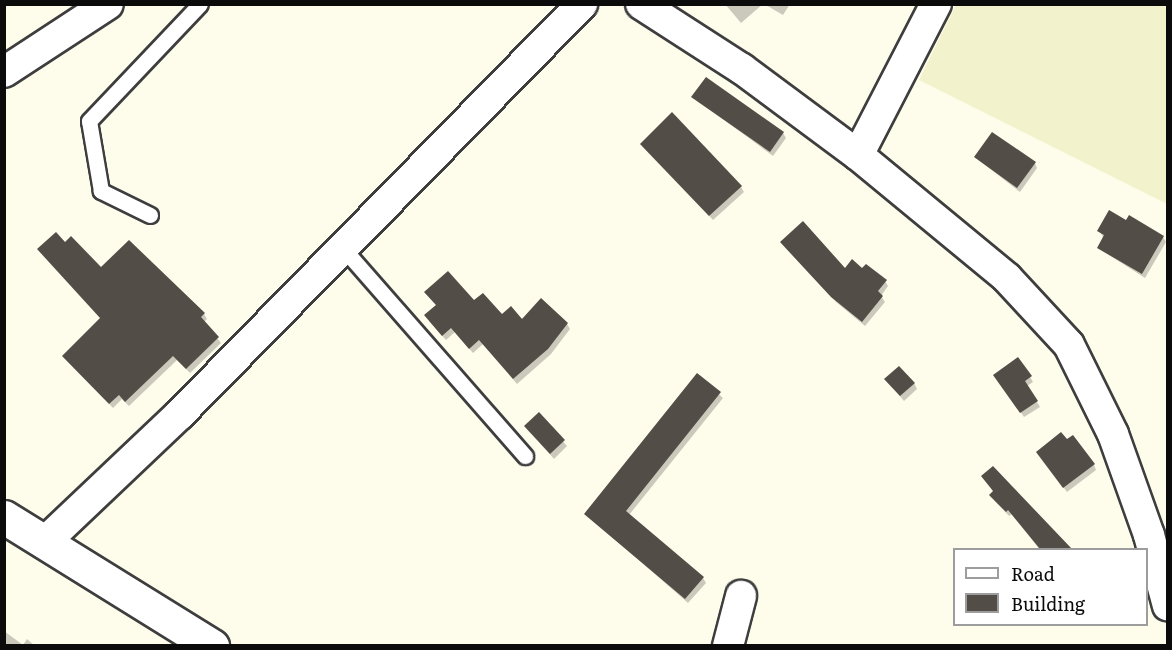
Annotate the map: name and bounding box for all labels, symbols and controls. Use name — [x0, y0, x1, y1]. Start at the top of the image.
legend — [953, 548, 1148, 626]
text: Road — [1011, 560, 1055, 587]
text: Building — [1011, 590, 1085, 617]

